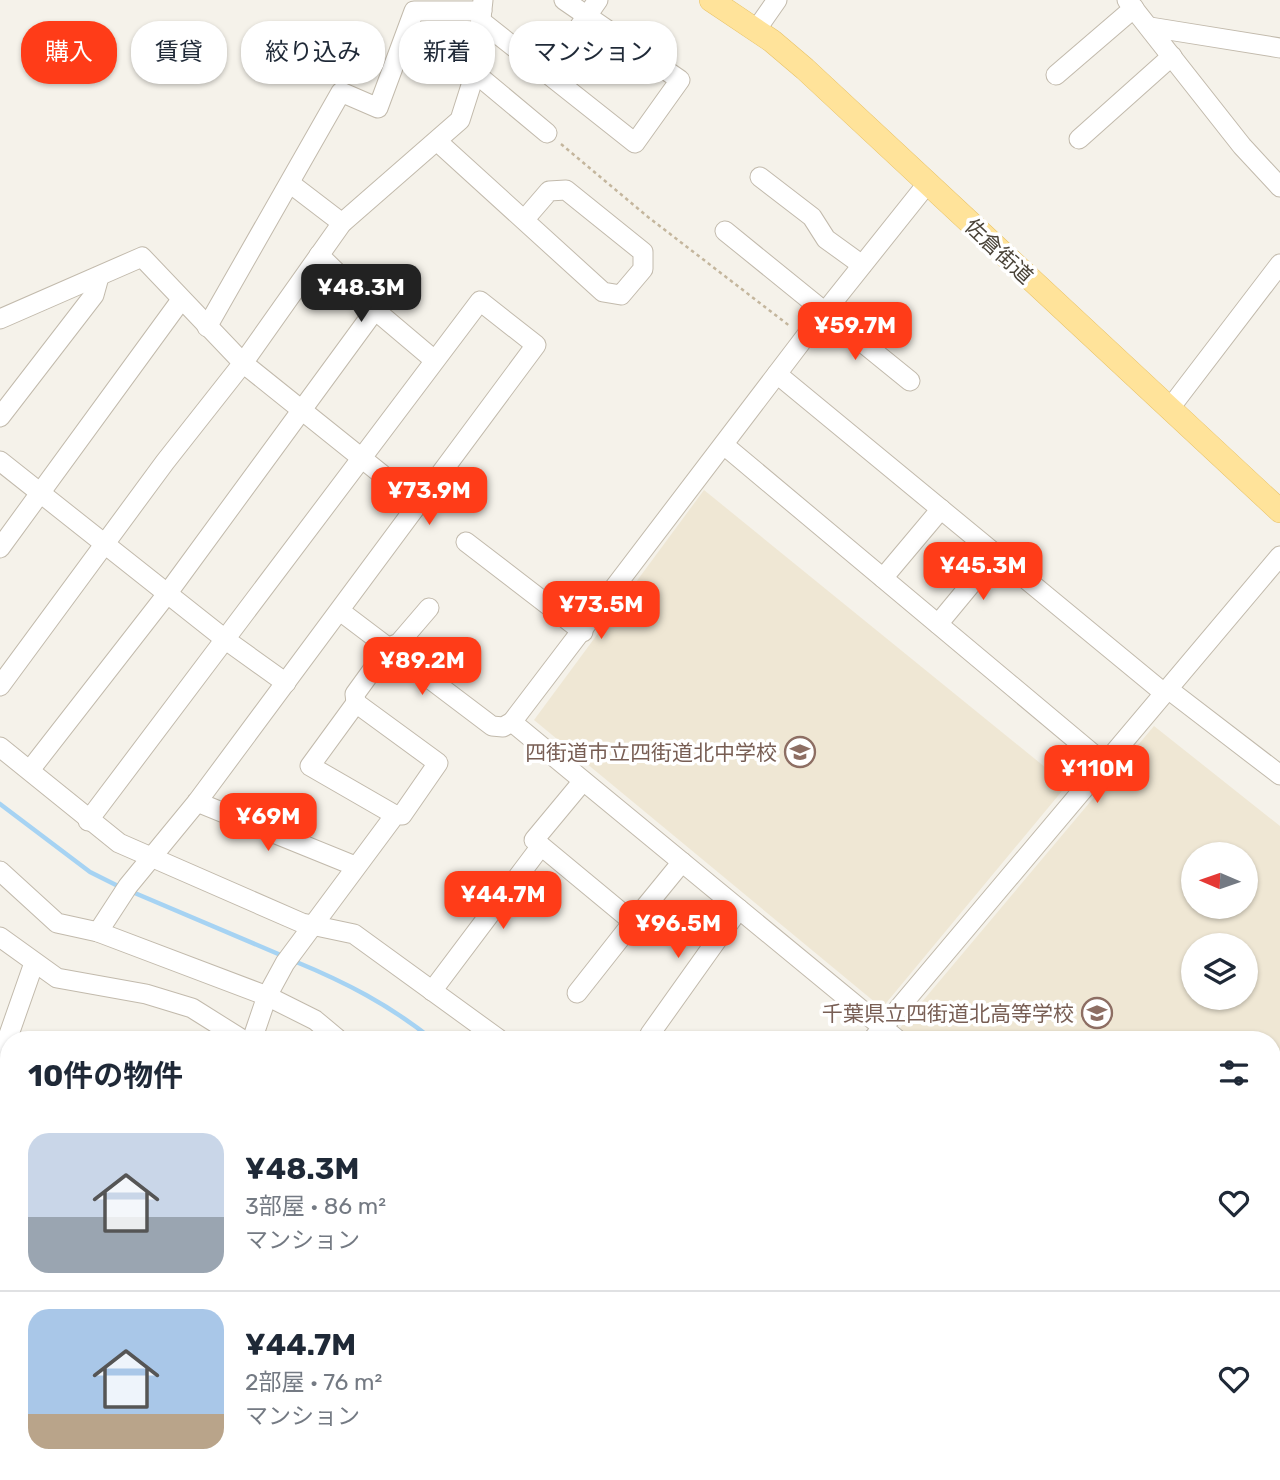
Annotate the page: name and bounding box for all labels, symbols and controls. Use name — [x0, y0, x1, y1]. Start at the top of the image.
chip: 購入 — [21, 21, 117, 84]
chip: 賃貸 — [131, 21, 227, 84]
chip: 絞り込み — [241, 21, 385, 84]
chip: 新着 — [399, 21, 495, 84]
chip: マンション — [509, 21, 677, 84]
street label: 佐倉街道 — [960, 213, 1038, 289]
pin: ¥48.3M — [304, 264, 418, 324]
text: ¥48.3M — [317, 273, 405, 301]
pin: ¥59.7M — [798, 302, 912, 362]
text: ¥59.7M — [814, 311, 896, 339]
pin: ¥73.9M — [372, 468, 486, 527]
text: ¥73.9M — [387, 476, 471, 504]
pin: ¥45.3M — [926, 542, 1040, 602]
text: ¥45.3M — [939, 551, 1027, 579]
pin: ¥73.5M — [544, 582, 658, 641]
text: ¥73.5M — [559, 590, 643, 618]
pin: ¥89.2M — [365, 638, 479, 697]
text: ¥89.2M — [379, 646, 465, 674]
school or university icon: 四街道市立四街道北中学校 — [783, 735, 817, 769]
place label: 四街道市立四街道北中学校 — [525, 740, 777, 765]
pin: ¥110M — [1048, 746, 1146, 805]
text: ¥110M — [1060, 754, 1134, 782]
pin: ¥69M — [227, 794, 309, 853]
text: ¥69M — [236, 802, 300, 830]
north arrow — [1181, 842, 1258, 919]
map controls — [1181, 842, 1258, 1010]
pin: ¥44.7M — [446, 872, 560, 931]
text: ¥44.7M — [460, 880, 546, 908]
pin: ¥96.5M — [621, 900, 735, 960]
text: ¥96.5M — [635, 909, 721, 937]
button: layers — [1181, 933, 1258, 1010]
school or university icon: 千葉県立四街道北高等学校 — [1080, 996, 1114, 1030]
place label: 千葉県立四街道北高等学校 — [822, 1001, 1074, 1026]
icon: filters — [1215, 1054, 1253, 1092]
text: 10件の物件 — [28, 1058, 183, 1094]
text: ¥48.3M — [245, 1151, 359, 1187]
icon: home — [84, 1161, 168, 1245]
icon: heart — [1215, 1184, 1253, 1222]
text: 3部屋 · 86 m² — [245, 1192, 386, 1220]
text: マンション — [245, 1226, 360, 1254]
text: ¥44.7M — [245, 1327, 356, 1363]
icon: home — [84, 1337, 168, 1421]
icon: heart — [1215, 1360, 1253, 1398]
text: 2部屋 · 76 m² — [245, 1368, 382, 1396]
text: マンション — [245, 1402, 360, 1430]

